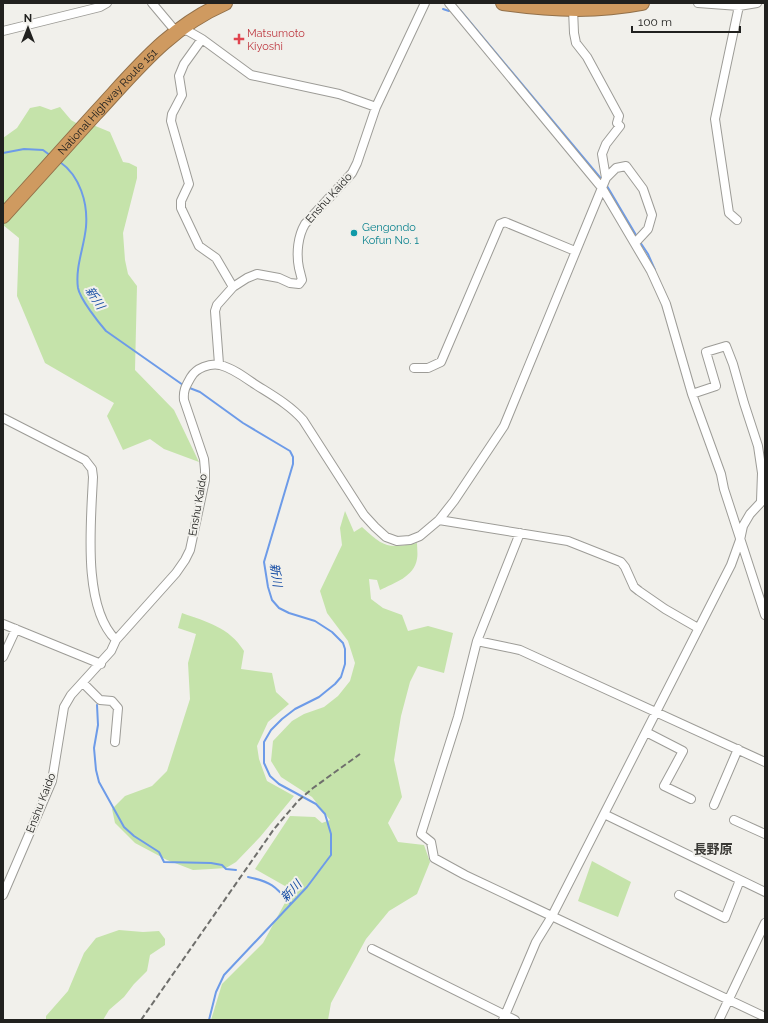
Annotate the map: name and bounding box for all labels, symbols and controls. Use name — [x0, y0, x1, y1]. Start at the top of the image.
north arrow — [8, 8, 48, 48]
scale bar — [632, 8, 740, 34]
text: N — [24, 12, 32, 25]
text: 100 m — [638, 15, 672, 29]
place label: Matsumoto Kiyoshi — [247, 27, 305, 53]
marker: Matsumoto Kiyoshi — [234, 34, 244, 44]
street label: National Highway Route 151 — [55, 45, 160, 157]
street label: Enshu Kaido — [303, 170, 355, 226]
place label: Gengondo Kofun No. 1 — [362, 221, 419, 247]
marker: Gengondo Kofun No. 1 — [349, 228, 359, 238]
water label: 新川 — [83, 284, 108, 314]
street label: Enshu Kaido — [186, 472, 210, 537]
water label: 新川 — [267, 562, 285, 590]
street label: Enshu Kaido — [24, 771, 59, 835]
district label: 長野原 — [693, 842, 733, 857]
water label: 新川 — [278, 876, 306, 905]

